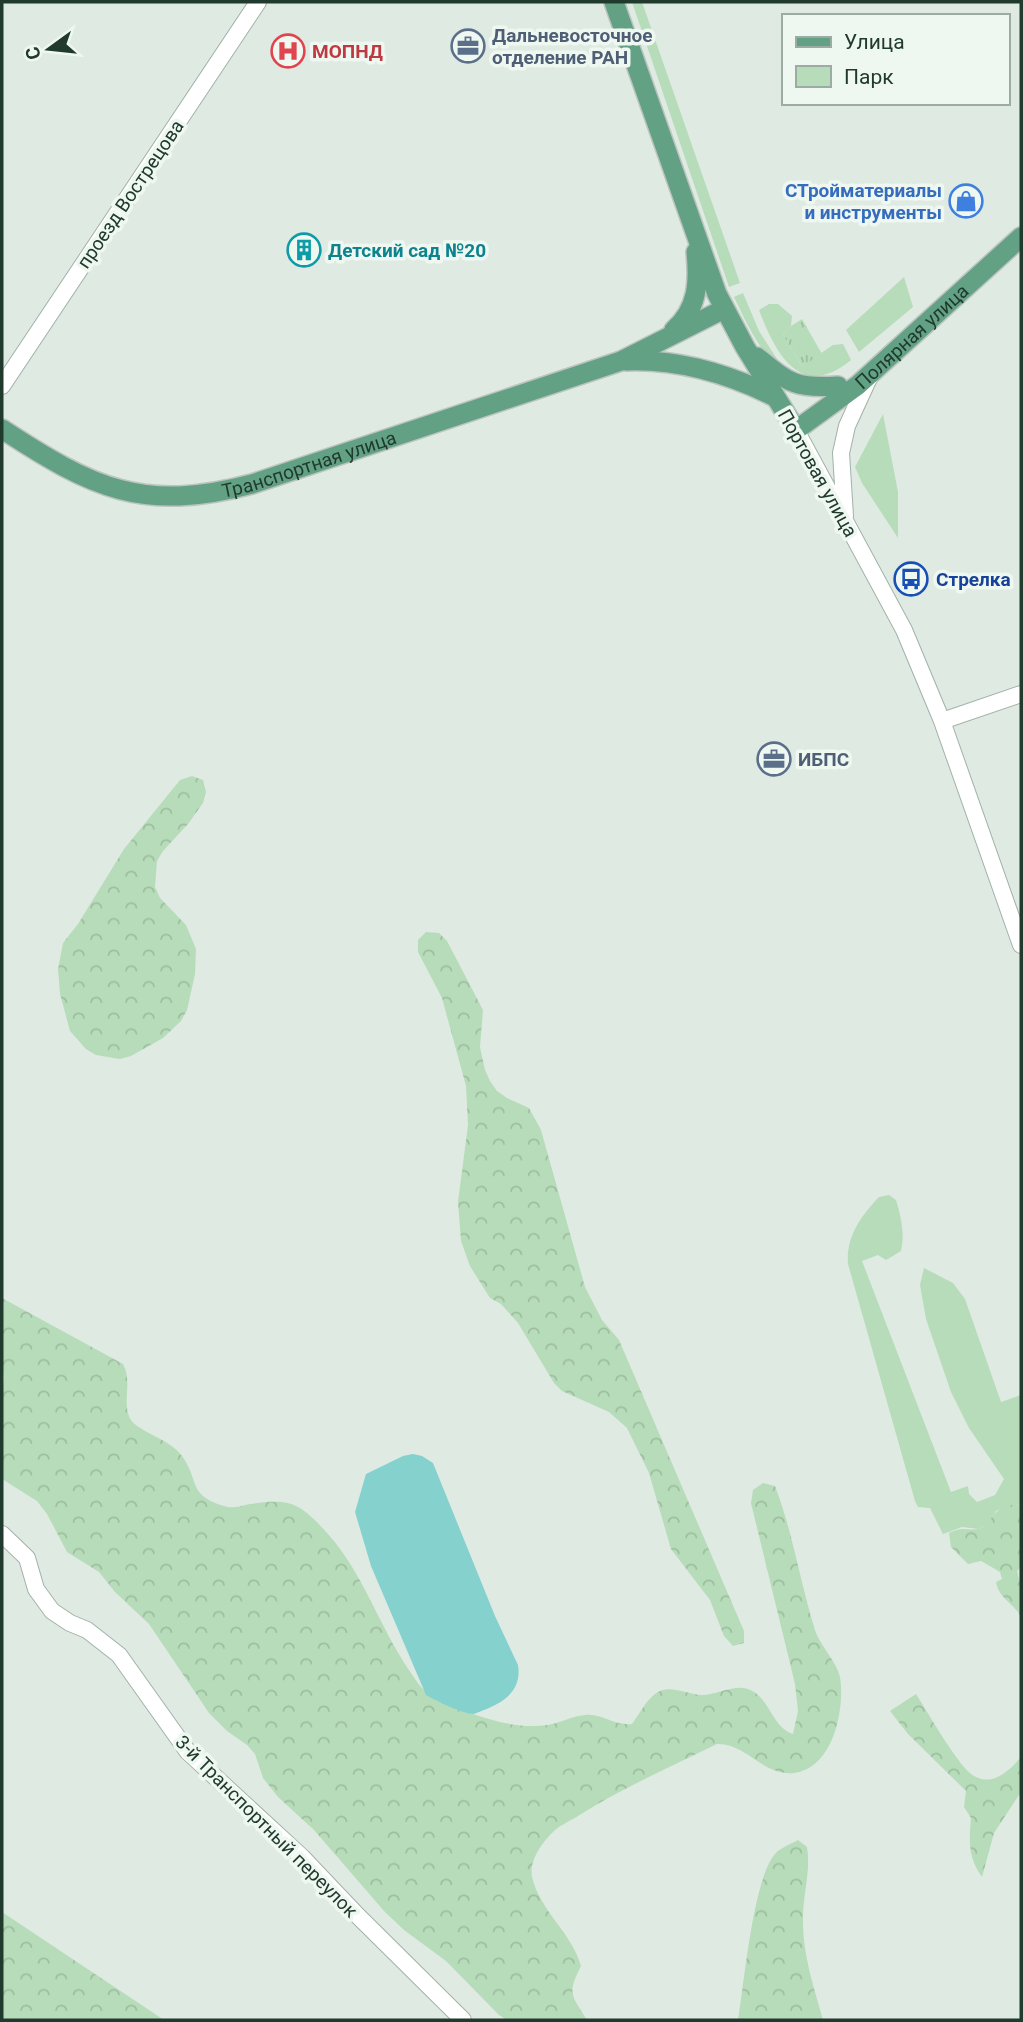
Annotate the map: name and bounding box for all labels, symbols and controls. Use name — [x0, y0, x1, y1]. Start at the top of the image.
north arrow — [14, 14, 84, 84]
legend — [782, 14, 1009, 105]
place label: Дальневосточное отделение РАН — [492, 24, 652, 69]
office icon: Дальневосточное отделение РАН — [449, 27, 487, 65]
text: Улица — [844, 30, 905, 54]
hospital icon: МОПНД — [269, 32, 307, 70]
place label: МОПНД — [312, 40, 383, 63]
text: С — [20, 44, 46, 62]
text: Парк — [844, 65, 894, 89]
street label: проезд Вострецова — [72, 116, 189, 273]
place label: СТройматериалы и инструменты — [785, 179, 942, 224]
shop icon: СТройматериалы и инструменты — [947, 182, 985, 220]
building icon: Детский сад №20 — [285, 231, 323, 269]
place label: Детский сад №20 — [328, 239, 486, 262]
street label: Полярная улица — [851, 279, 973, 394]
street label: Портовая улица — [773, 405, 862, 541]
street label: Транспортная улица — [220, 426, 399, 503]
bus stop icon: Стрелка — [892, 560, 930, 598]
place label: Стрелка — [936, 568, 1011, 591]
office icon: ИБПС — [755, 740, 793, 778]
place label: ИБПС — [798, 748, 849, 771]
street label: 3-й Транспортный переулок — [171, 1731, 363, 1923]

